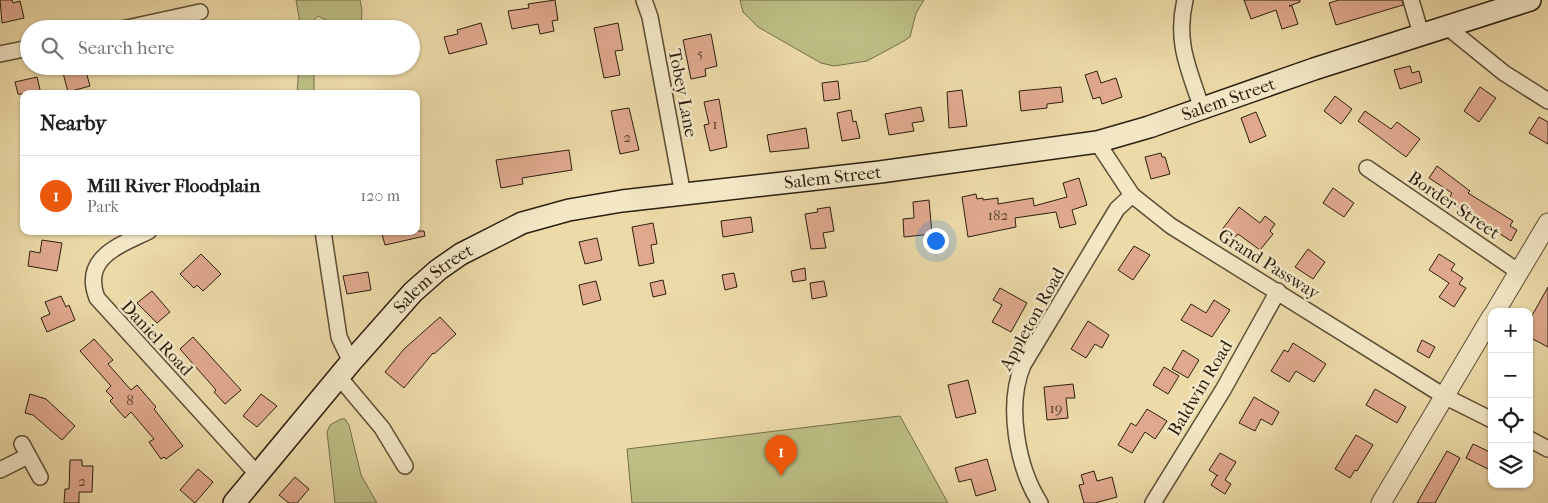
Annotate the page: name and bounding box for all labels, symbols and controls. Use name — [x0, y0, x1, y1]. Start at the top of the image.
search box — [20, 20, 420, 75]
icon: search — [38, 34, 66, 62]
text: Search here — [78, 37, 174, 59]
house number: 5 — [697, 44, 703, 62]
street label: Tobey Lane — [664, 47, 701, 139]
street label: Salem Street — [1179, 73, 1279, 126]
text: Nearby — [40, 111, 106, 135]
house number: 1 — [712, 115, 718, 133]
house number: 2 — [623, 128, 631, 146]
street label: Salem Street — [783, 162, 883, 194]
street label: Border Street — [1404, 167, 1504, 244]
text: Mill River Floodplain — [87, 175, 260, 197]
text: 1 — [53, 186, 59, 205]
text: 120 m — [361, 186, 400, 205]
text: Park — [87, 197, 119, 216]
house number: 182 — [988, 206, 1009, 224]
street label: Grand Passway — [1214, 225, 1325, 305]
your location — [923, 228, 949, 254]
street label: Salem Street — [389, 239, 477, 318]
street label: Appleton Road — [995, 264, 1069, 375]
street label: Daniel Road — [116, 296, 197, 381]
map controls — [1488, 308, 1533, 488]
button: + — [1488, 308, 1533, 353]
street label: Baldwin Road — [1164, 337, 1237, 440]
button: − — [1488, 353, 1533, 398]
house number: 8 — [126, 391, 134, 409]
button: locate — [1488, 398, 1533, 443]
house number: 19 — [1049, 399, 1063, 417]
pin: 1 — [765, 435, 797, 476]
button: layers — [1488, 443, 1533, 488]
house number: 2 — [78, 472, 86, 490]

